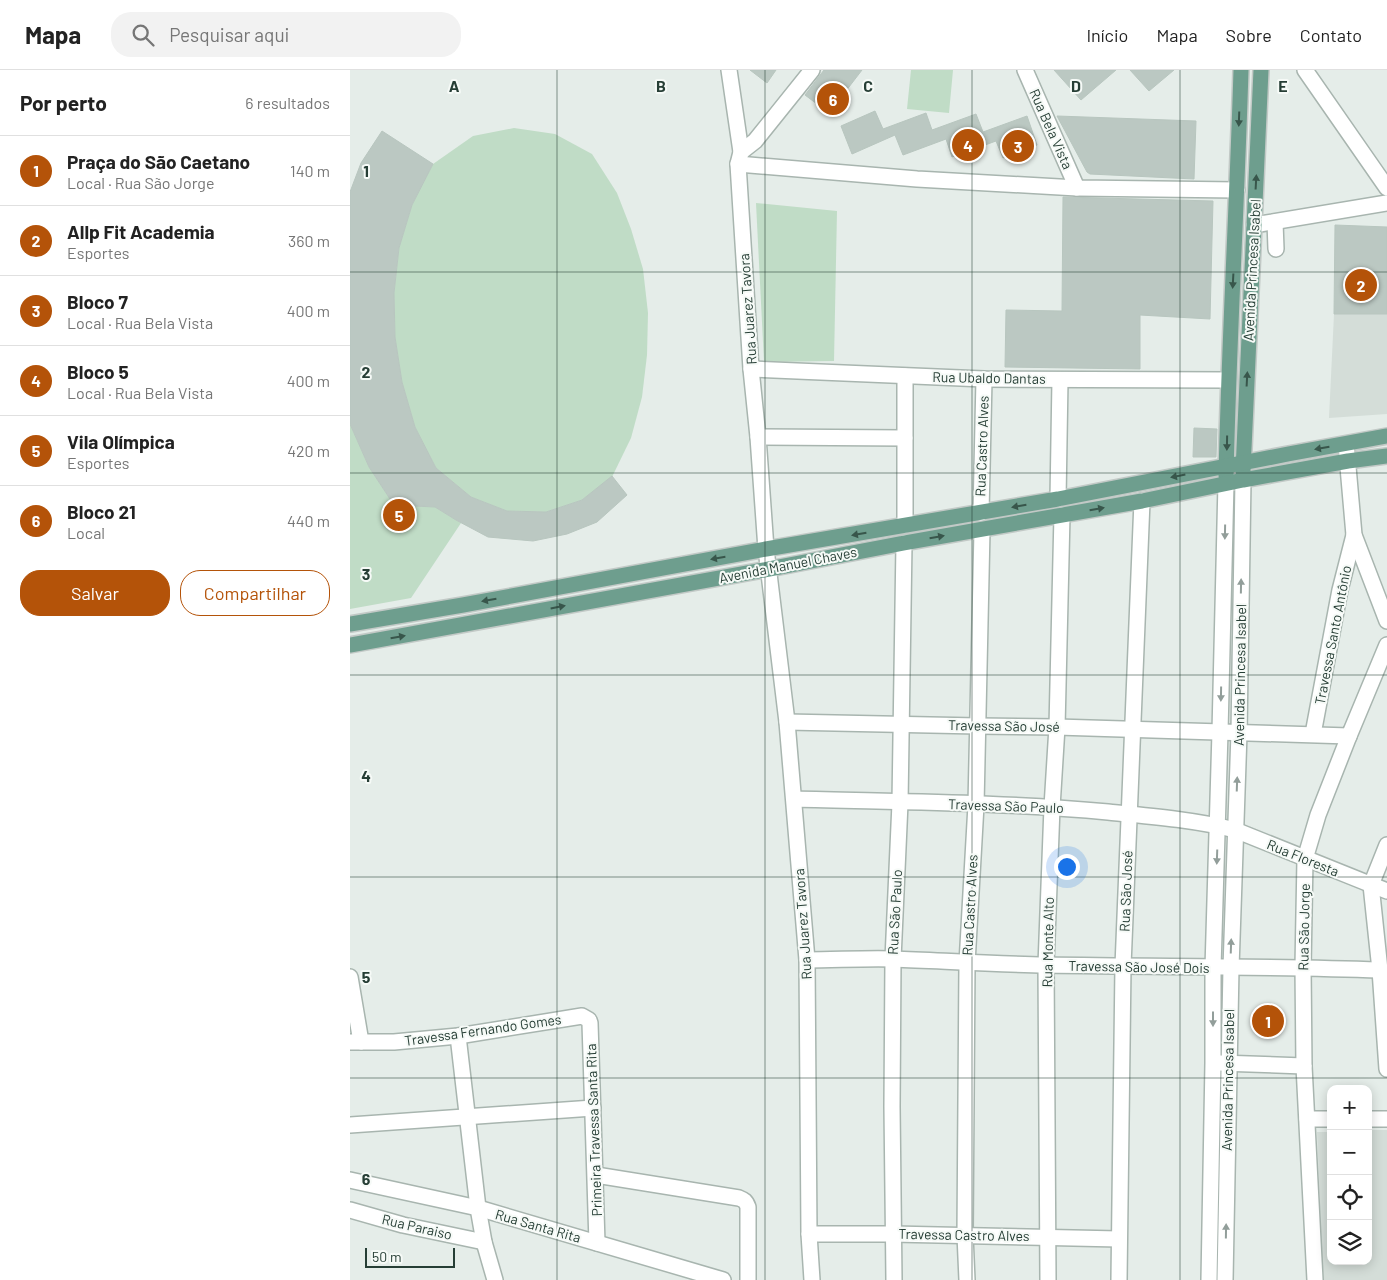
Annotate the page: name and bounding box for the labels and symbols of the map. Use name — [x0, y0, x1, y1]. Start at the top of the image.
text: A — [449, 76, 460, 95]
text: B — [656, 76, 666, 95]
text: C — [863, 76, 873, 95]
text: D — [1071, 76, 1081, 95]
text: E — [1278, 76, 1288, 95]
pin: 6 — [817, 80, 849, 118]
street label: Rua Bela Vista — [1026, 86, 1077, 172]
one-way arrow — [1235, 111, 1243, 127]
pin: 4 — [952, 126, 984, 164]
pin: 3 — [1002, 127, 1034, 165]
text: 1 — [363, 161, 369, 180]
one-way arrow — [1252, 173, 1260, 189]
street label: Avenida Princesa Isabel — [1239, 199, 1264, 341]
street label: Rua Juarez Tavora — [735, 253, 760, 365]
pin: 2 — [1345, 266, 1377, 304]
one-way arrow — [1228, 273, 1236, 289]
text: 2 — [362, 362, 371, 381]
street label: Rua Ubaldo Dantas — [932, 368, 1046, 387]
one-way arrow — [1243, 371, 1251, 387]
street label: Rua Castro Alves — [971, 395, 992, 497]
one-way arrow — [1223, 436, 1231, 452]
one-way arrow — [1313, 445, 1329, 453]
one-way arrow — [1171, 472, 1186, 480]
pin: 5 — [383, 496, 415, 534]
one-way arrow — [1010, 503, 1026, 511]
one-way arrow — [1090, 505, 1106, 513]
one-way arrow — [1221, 524, 1229, 540]
one-way arrow — [850, 530, 866, 538]
one-way arrow — [930, 533, 946, 541]
street label: Avenida Manuel Chaves — [718, 543, 858, 586]
one-way arrow — [710, 555, 726, 563]
text: 3 — [362, 564, 370, 583]
street label: Travessa Santo Antônio — [1311, 564, 1354, 706]
one-way arrow — [1237, 578, 1245, 594]
one-way arrow — [481, 596, 497, 604]
one-way arrow — [550, 603, 566, 611]
street label: Avenida Princesa Isabel — [1230, 604, 1249, 746]
one-way arrow — [390, 632, 406, 640]
one-way arrow — [1217, 687, 1225, 703]
street label: Travessa São José — [948, 716, 1060, 735]
text: 4 — [361, 766, 371, 785]
one-way arrow — [1233, 776, 1241, 792]
street label: Travessa São Paulo — [948, 795, 1064, 816]
street label: Rua Floresta — [1265, 835, 1342, 880]
one-way arrow — [1212, 849, 1220, 865]
street label: Rua São José — [1116, 850, 1135, 932]
street label: Rua Castro Alves — [958, 854, 981, 956]
your location — [1054, 854, 1080, 880]
street label: Rua Juarez Tavora — [790, 868, 815, 980]
street label: Rua São Paulo — [884, 869, 905, 955]
street label: Rua São Jorge — [1294, 883, 1313, 971]
street label: Rua Monte Alto — [1038, 897, 1057, 987]
one-way arrow — [1228, 938, 1236, 954]
street label: Travessa São José Dois — [1068, 957, 1210, 976]
text: 5 — [362, 967, 371, 986]
pin: 1 — [1252, 1002, 1284, 1040]
street label: Avenida Princesa Isabel — [1218, 1009, 1237, 1151]
street label: Travessa Fernando Gomes — [403, 1010, 563, 1049]
one-way arrow — [1209, 1011, 1217, 1027]
street label: Primeira Travessa Santa Rita — [582, 1043, 605, 1217]
text: 6 — [362, 1169, 371, 1188]
street label: Rua Santa Rita — [493, 1205, 583, 1246]
street label: Rua Paraiso — [380, 1210, 454, 1243]
one-way arrow — [1222, 1223, 1230, 1239]
street label: Travessa Castro Alves — [898, 1225, 1030, 1244]
scale bar — [365, 1245, 455, 1268]

